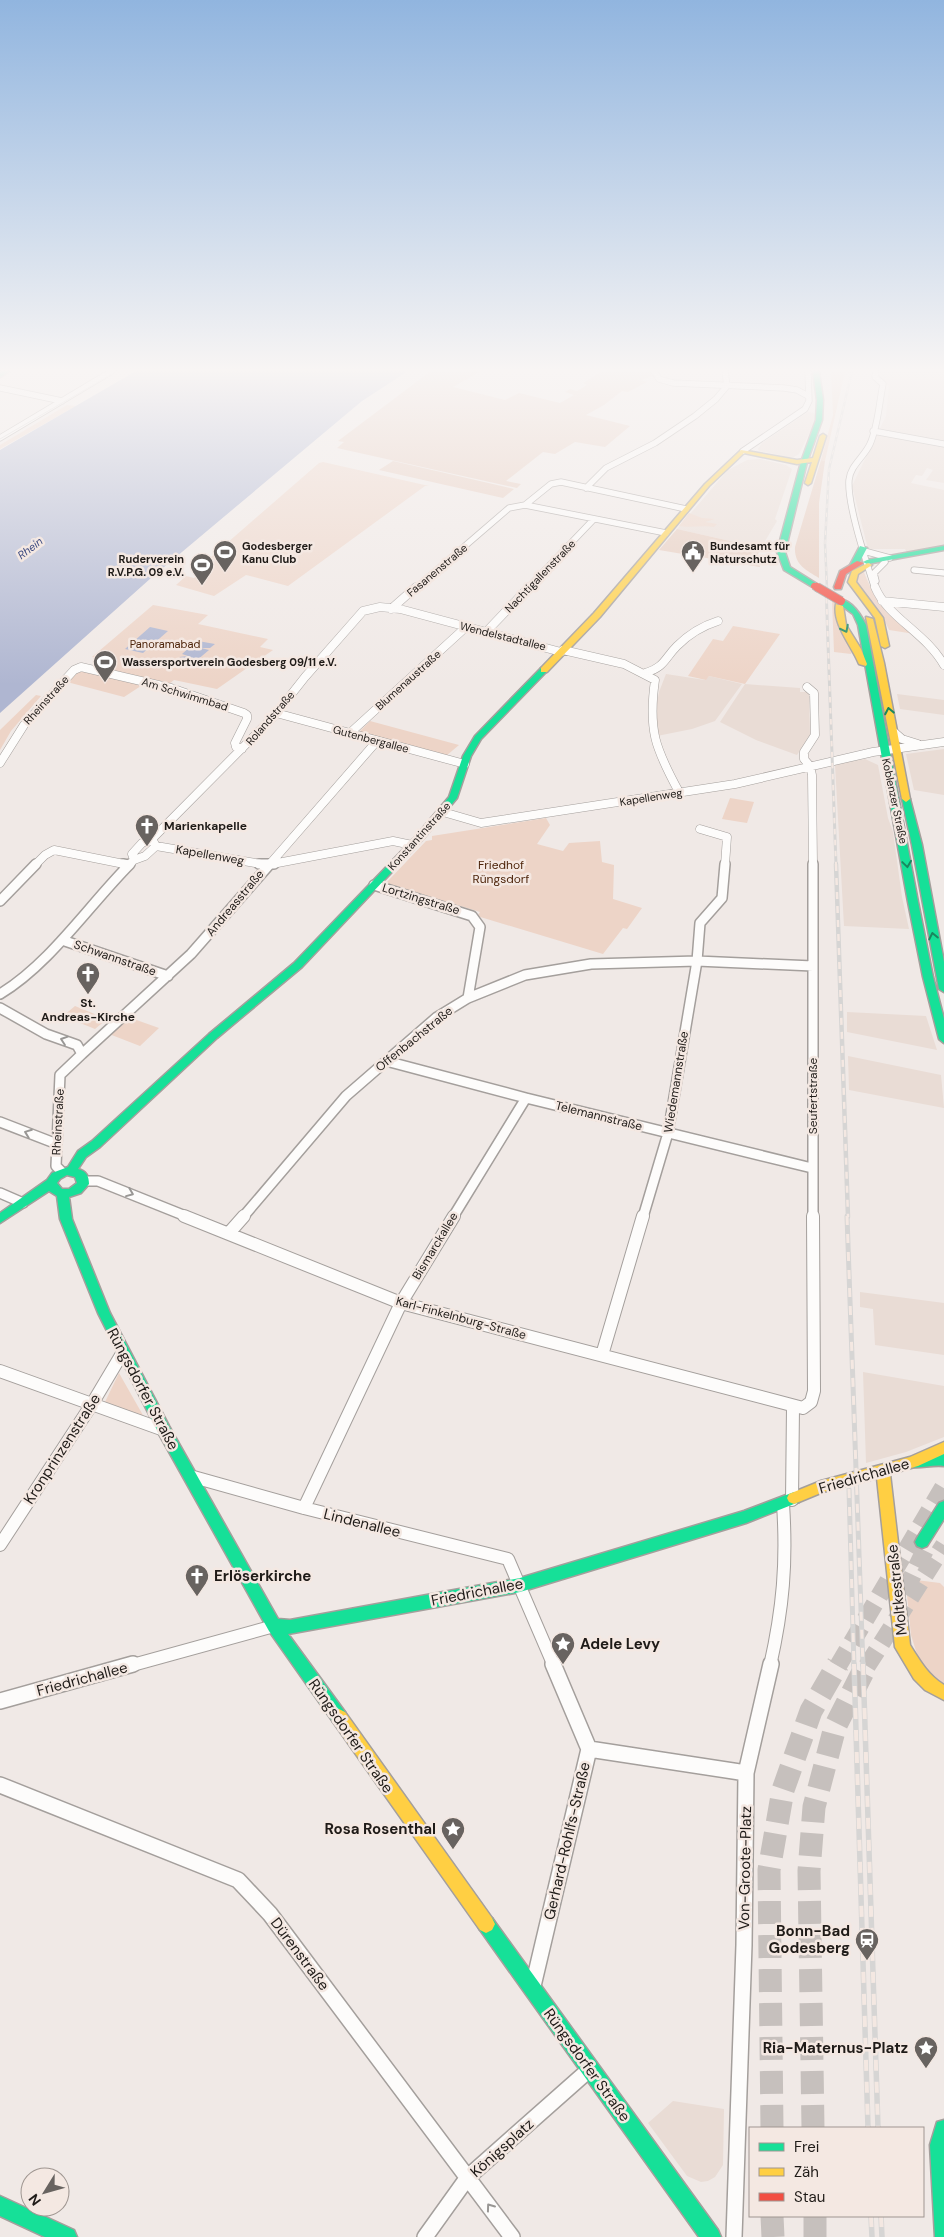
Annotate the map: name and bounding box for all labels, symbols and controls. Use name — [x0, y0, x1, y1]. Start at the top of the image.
water label: Rhein — [15, 534, 45, 562]
street label: Nachtigallenstraße — [502, 537, 578, 615]
sports icon: Godesberger Kanu Club — [212, 539, 238, 573]
place label: Godesberger Kanu Club — [242, 539, 313, 566]
public building icon: Bundesamt für Naturschutz — [680, 539, 706, 573]
place label: Bundesamt für Naturschutz — [710, 539, 790, 566]
street label: Fasanenstraße — [404, 541, 470, 599]
place label: Ruderverein R.V.P.G. 09 e.V. — [108, 552, 184, 579]
sports icon: Ruderverein R.V.P.G. 09 e.V. — [189, 552, 215, 586]
street label: Wendelstadtallee — [458, 619, 548, 653]
one-way arrow — [839, 624, 849, 633]
park label: Panoramabad — [130, 637, 200, 651]
street label: Blumenaustraße — [372, 647, 444, 713]
sports icon: Wassersportverein Godesberg 09/11 e.V. — [92, 649, 118, 683]
place label: Wassersportverein Godesberg 09/11 e.V. — [122, 655, 337, 669]
street label: Rheinstraße — [20, 673, 72, 727]
street label: Am Schwimmbad — [140, 674, 230, 714]
street label: Rolandstraße — [243, 688, 297, 748]
one-way arrow — [885, 706, 895, 715]
street label: Gutenbergallee — [332, 722, 410, 756]
street label: Koblenzer Straße — [879, 757, 911, 845]
street label: Kapellenweg — [619, 785, 683, 809]
street label: Konstantinstraße — [385, 799, 453, 873]
church icon: Marienkapelle — [134, 813, 160, 847]
place label: Marienkapelle — [164, 818, 247, 834]
street label: Kapellenweg — [175, 841, 246, 869]
park label: Friedhof Rüngsdorf — [473, 857, 529, 887]
one-way arrow — [902, 859, 912, 868]
street label: Andreasstraße — [203, 866, 268, 940]
street label: Lortzingstraße — [380, 880, 462, 918]
one-way arrow — [928, 932, 939, 941]
street label: Schwannstraße — [72, 936, 158, 980]
church icon: St. Andreas-Kirche — [75, 961, 101, 995]
place label: St. Andreas-Kirche — [41, 995, 135, 1025]
street label: Offenbachstraße — [372, 1003, 456, 1075]
street label: Wiedemannstraße — [660, 1030, 692, 1134]
one-way arrow — [60, 1036, 69, 1046]
street label: Seufertstraße — [805, 1058, 821, 1134]
street label: Rheinstraße — [48, 1088, 68, 1156]
street label: Telemannstraße — [554, 1097, 644, 1135]
one-way arrow — [25, 1129, 33, 1139]
one-way arrow — [125, 1187, 134, 1198]
street label: Bismarckallee — [409, 1209, 462, 1283]
street label: Karl-Finkelnburg-Straße — [394, 1293, 528, 1343]
street label: Rüngsdorfer Straße — [102, 1325, 184, 1453]
street label: Kronprinzenstraße — [19, 1390, 105, 1508]
street label: Friedrichallee — [816, 1454, 912, 1498]
street label: Lindenallee — [321, 1504, 403, 1542]
street label: Moltkestraße — [882, 1544, 912, 1636]
church icon: Erlöserkirche — [184, 1563, 210, 1597]
place label: Erlöserkirche — [214, 1566, 311, 1586]
street label: Friedrichallee — [429, 1573, 525, 1611]
place icon: Adele Levy — [550, 1631, 576, 1665]
place label: Adele Levy — [580, 1634, 660, 1654]
street label: Friedrichallee — [34, 1657, 130, 1701]
street label: Rüngsdorfer Straße — [304, 1675, 398, 1797]
street label: Gerhard-Rohlfs-Straße — [539, 1760, 595, 1922]
street label: Von-Groote-Platz — [734, 1806, 756, 1930]
place icon: Rosa Rosenthal — [440, 1816, 466, 1850]
place label: Rosa Rosenthal — [325, 1819, 436, 1839]
street label: Dürenstraße — [266, 1914, 334, 1994]
place label: Bonn-Bad Godesberg — [769, 1921, 850, 1958]
station icon: Bonn-Bad Godesberg — [854, 1927, 880, 1961]
street label: Rüngsdorfer Straße — [539, 2004, 635, 2126]
place icon: Ria-Maternus-Platz — [913, 2035, 939, 2069]
place label: Ria-Maternus-Platz — [763, 2038, 908, 2058]
street label: Königsplatz — [466, 2114, 538, 2182]
legend — [749, 2127, 924, 2217]
text: Frei — [794, 2137, 819, 2157]
text: Zäh — [794, 2162, 819, 2182]
north arrow — [20, 2167, 70, 2217]
text: Stau — [794, 2187, 825, 2207]
text: N — [24, 2190, 45, 2209]
one-way arrow — [487, 2203, 496, 2213]

